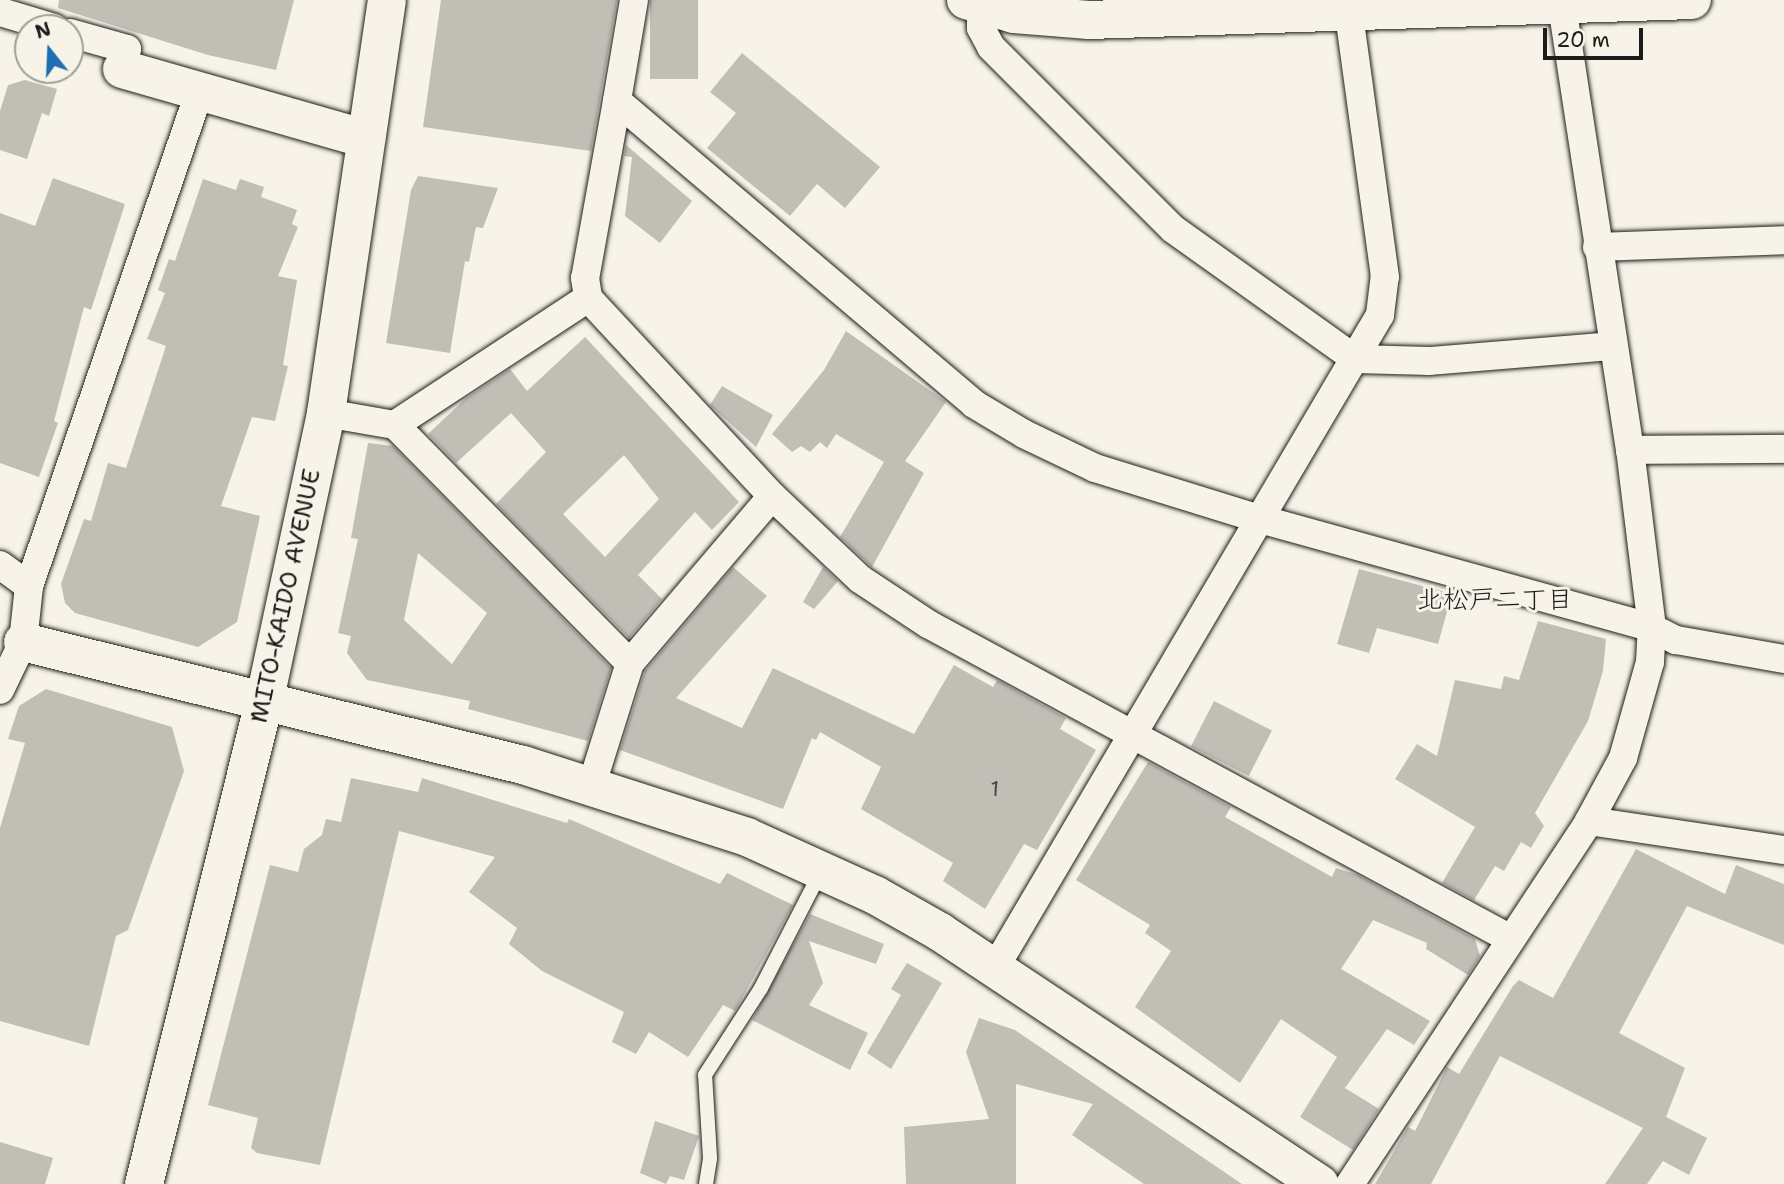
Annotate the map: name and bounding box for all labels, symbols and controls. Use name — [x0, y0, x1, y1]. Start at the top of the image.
north arrow — [14, 14, 84, 84]
scale bar — [1546, 14, 1646, 58]
text: N — [32, 16, 54, 45]
text: 20 m — [1556, 26, 1610, 54]
street label: MITO-KAIDO AVENUE — [245, 466, 327, 726]
district label: 北松戸二丁目 — [1417, 583, 1573, 615]
house number: 1 — [991, 776, 999, 802]

